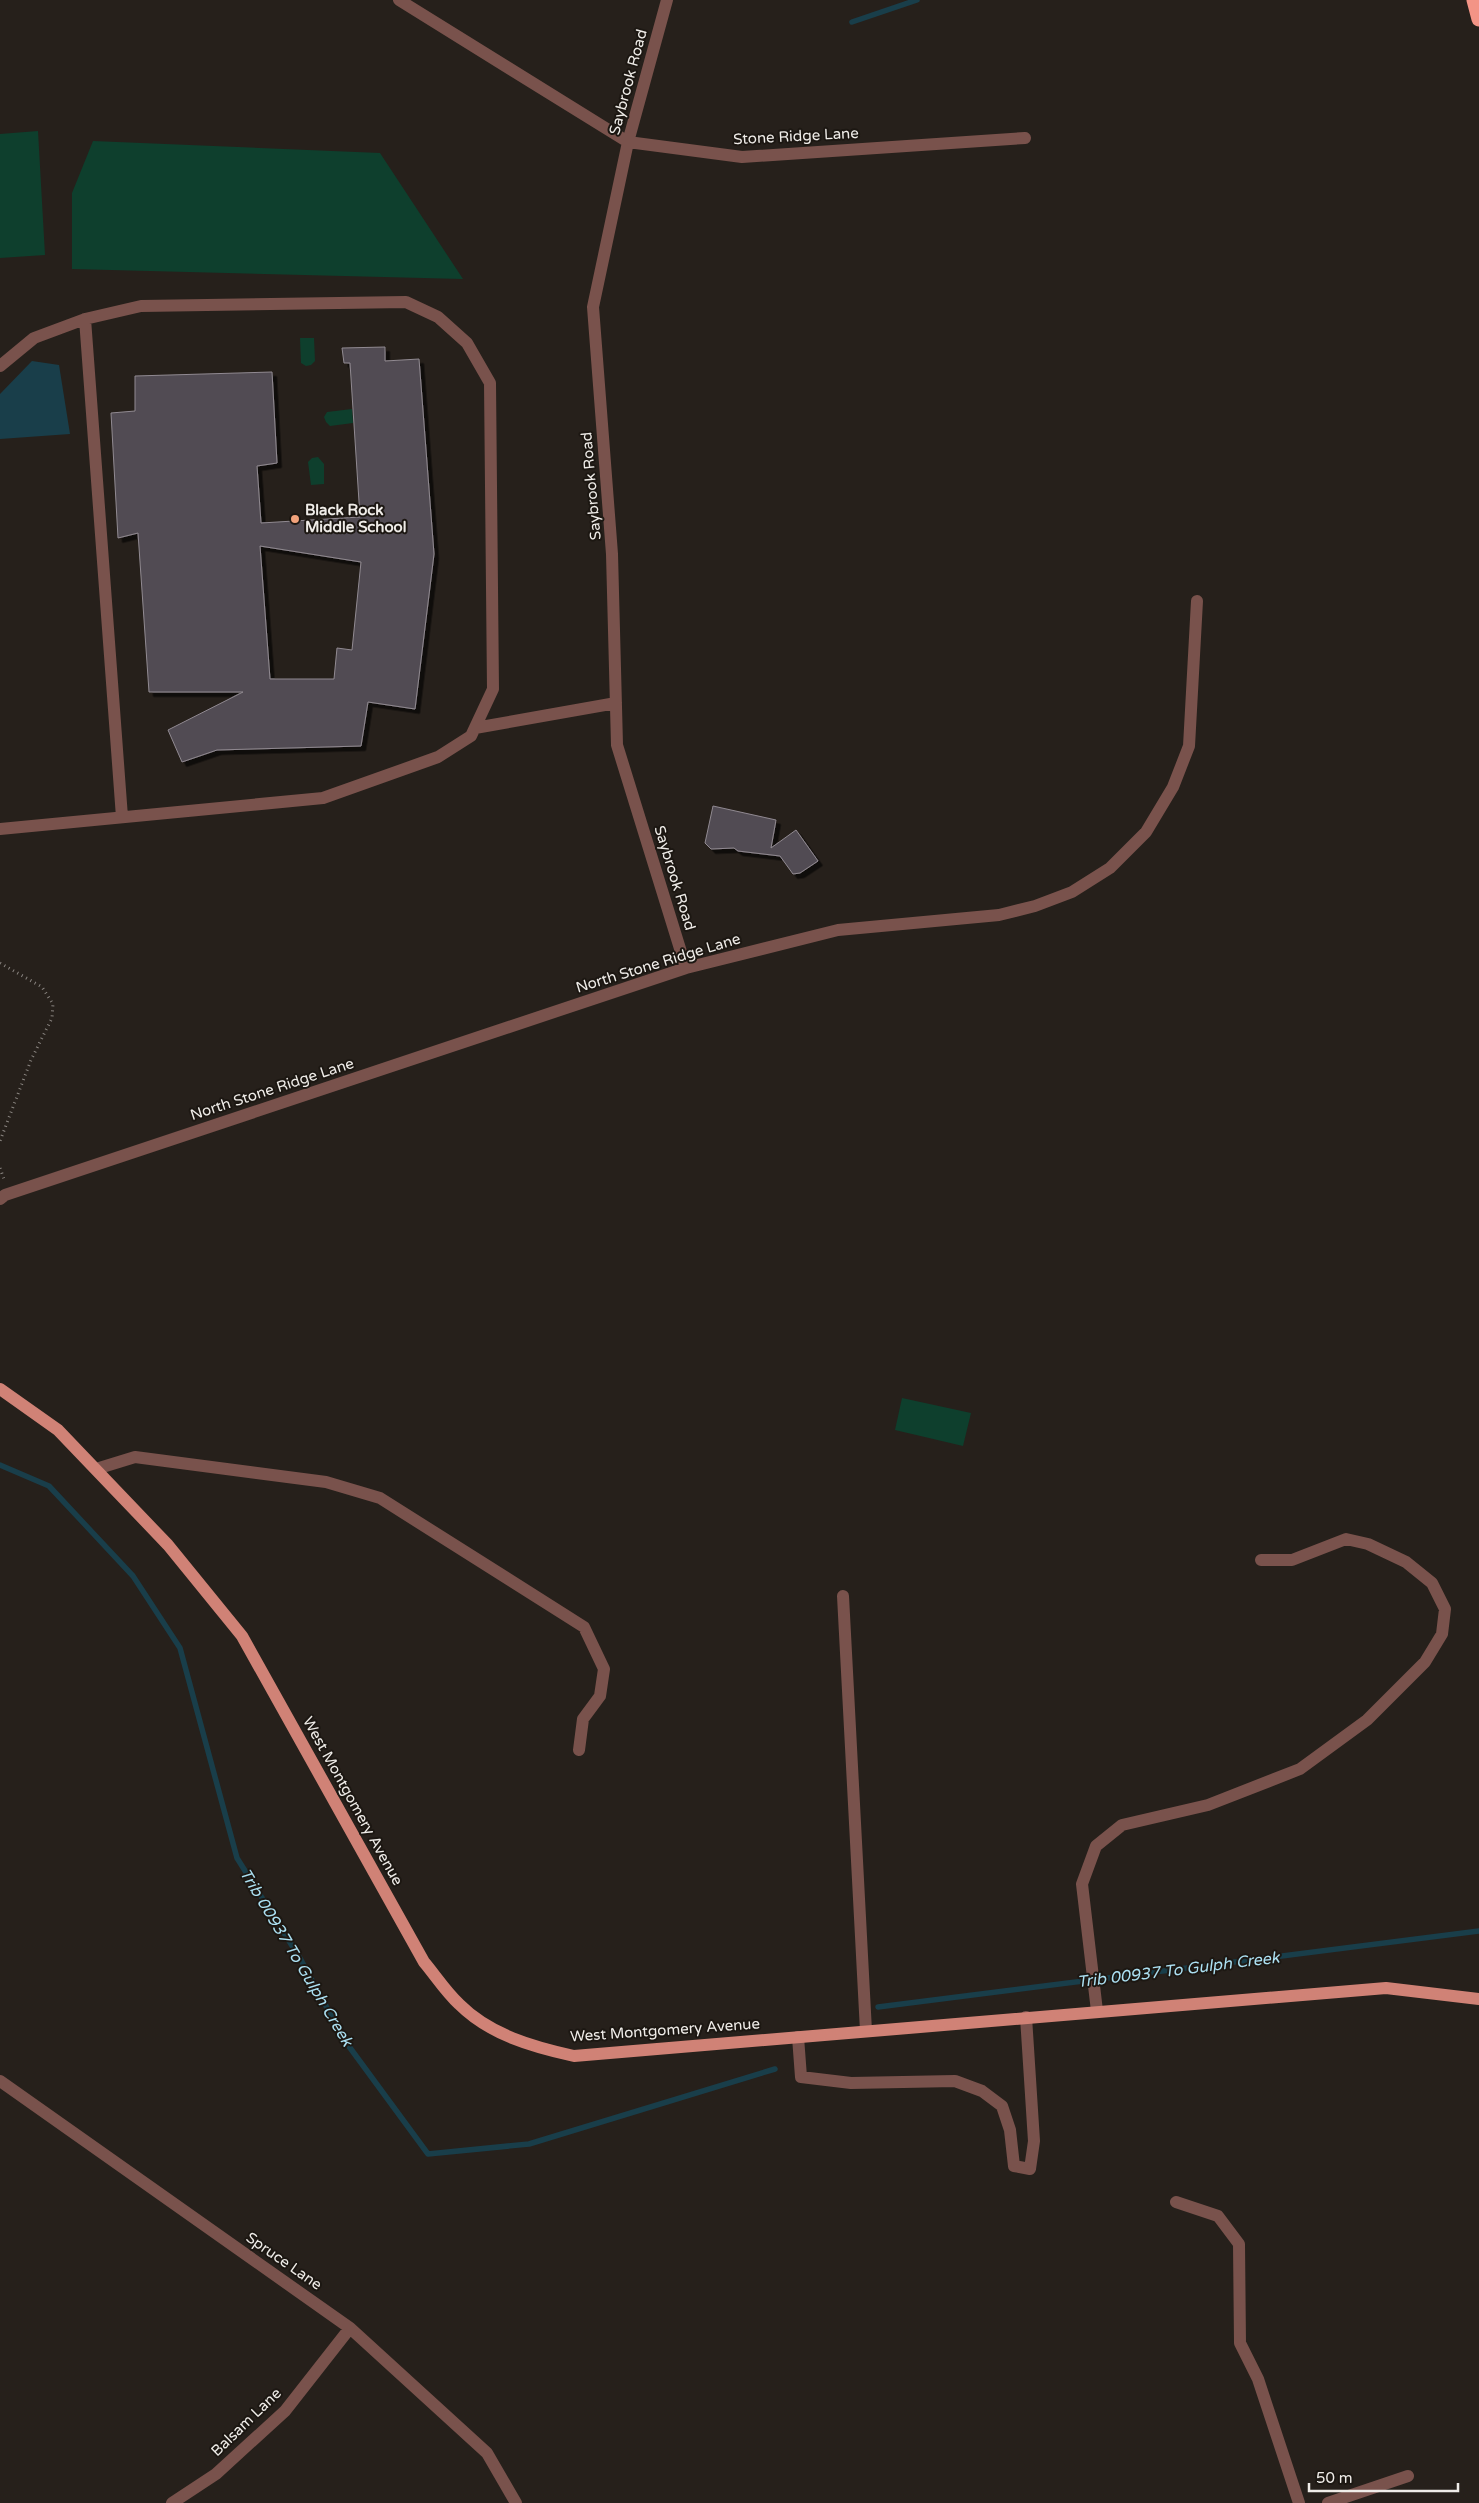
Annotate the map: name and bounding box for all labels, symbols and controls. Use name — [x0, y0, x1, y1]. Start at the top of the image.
street label: Saybrook Road — [605, 27, 651, 137]
street label: Stone Ridge Lane — [733, 124, 859, 148]
street label: Saybrook Road — [577, 431, 605, 541]
place label: Black Rock Middle School — [305, 501, 406, 536]
marker: Black Rock Middle School — [289, 513, 301, 525]
street label: Saybrook Road — [651, 823, 699, 933]
street label: North Stone Ridge Lane — [574, 929, 742, 997]
street label: North Stone Ridge Lane — [188, 1054, 356, 1124]
street label: West Montgomery Avenue — [299, 1714, 407, 1888]
water label: Trib 00937 To Gulph Creek — [235, 1865, 358, 2051]
water label: Trib 00937 To Gulph Creek — [1076, 1947, 1282, 1992]
street label: West Montgomery Avenue — [570, 2014, 760, 2046]
street label: Spruce Lane — [243, 2228, 325, 2294]
street label: Balsam Lane — [207, 2384, 285, 2460]
scale bar — [1309, 2460, 1458, 2492]
text: 50 m — [1316, 2469, 1353, 2487]

